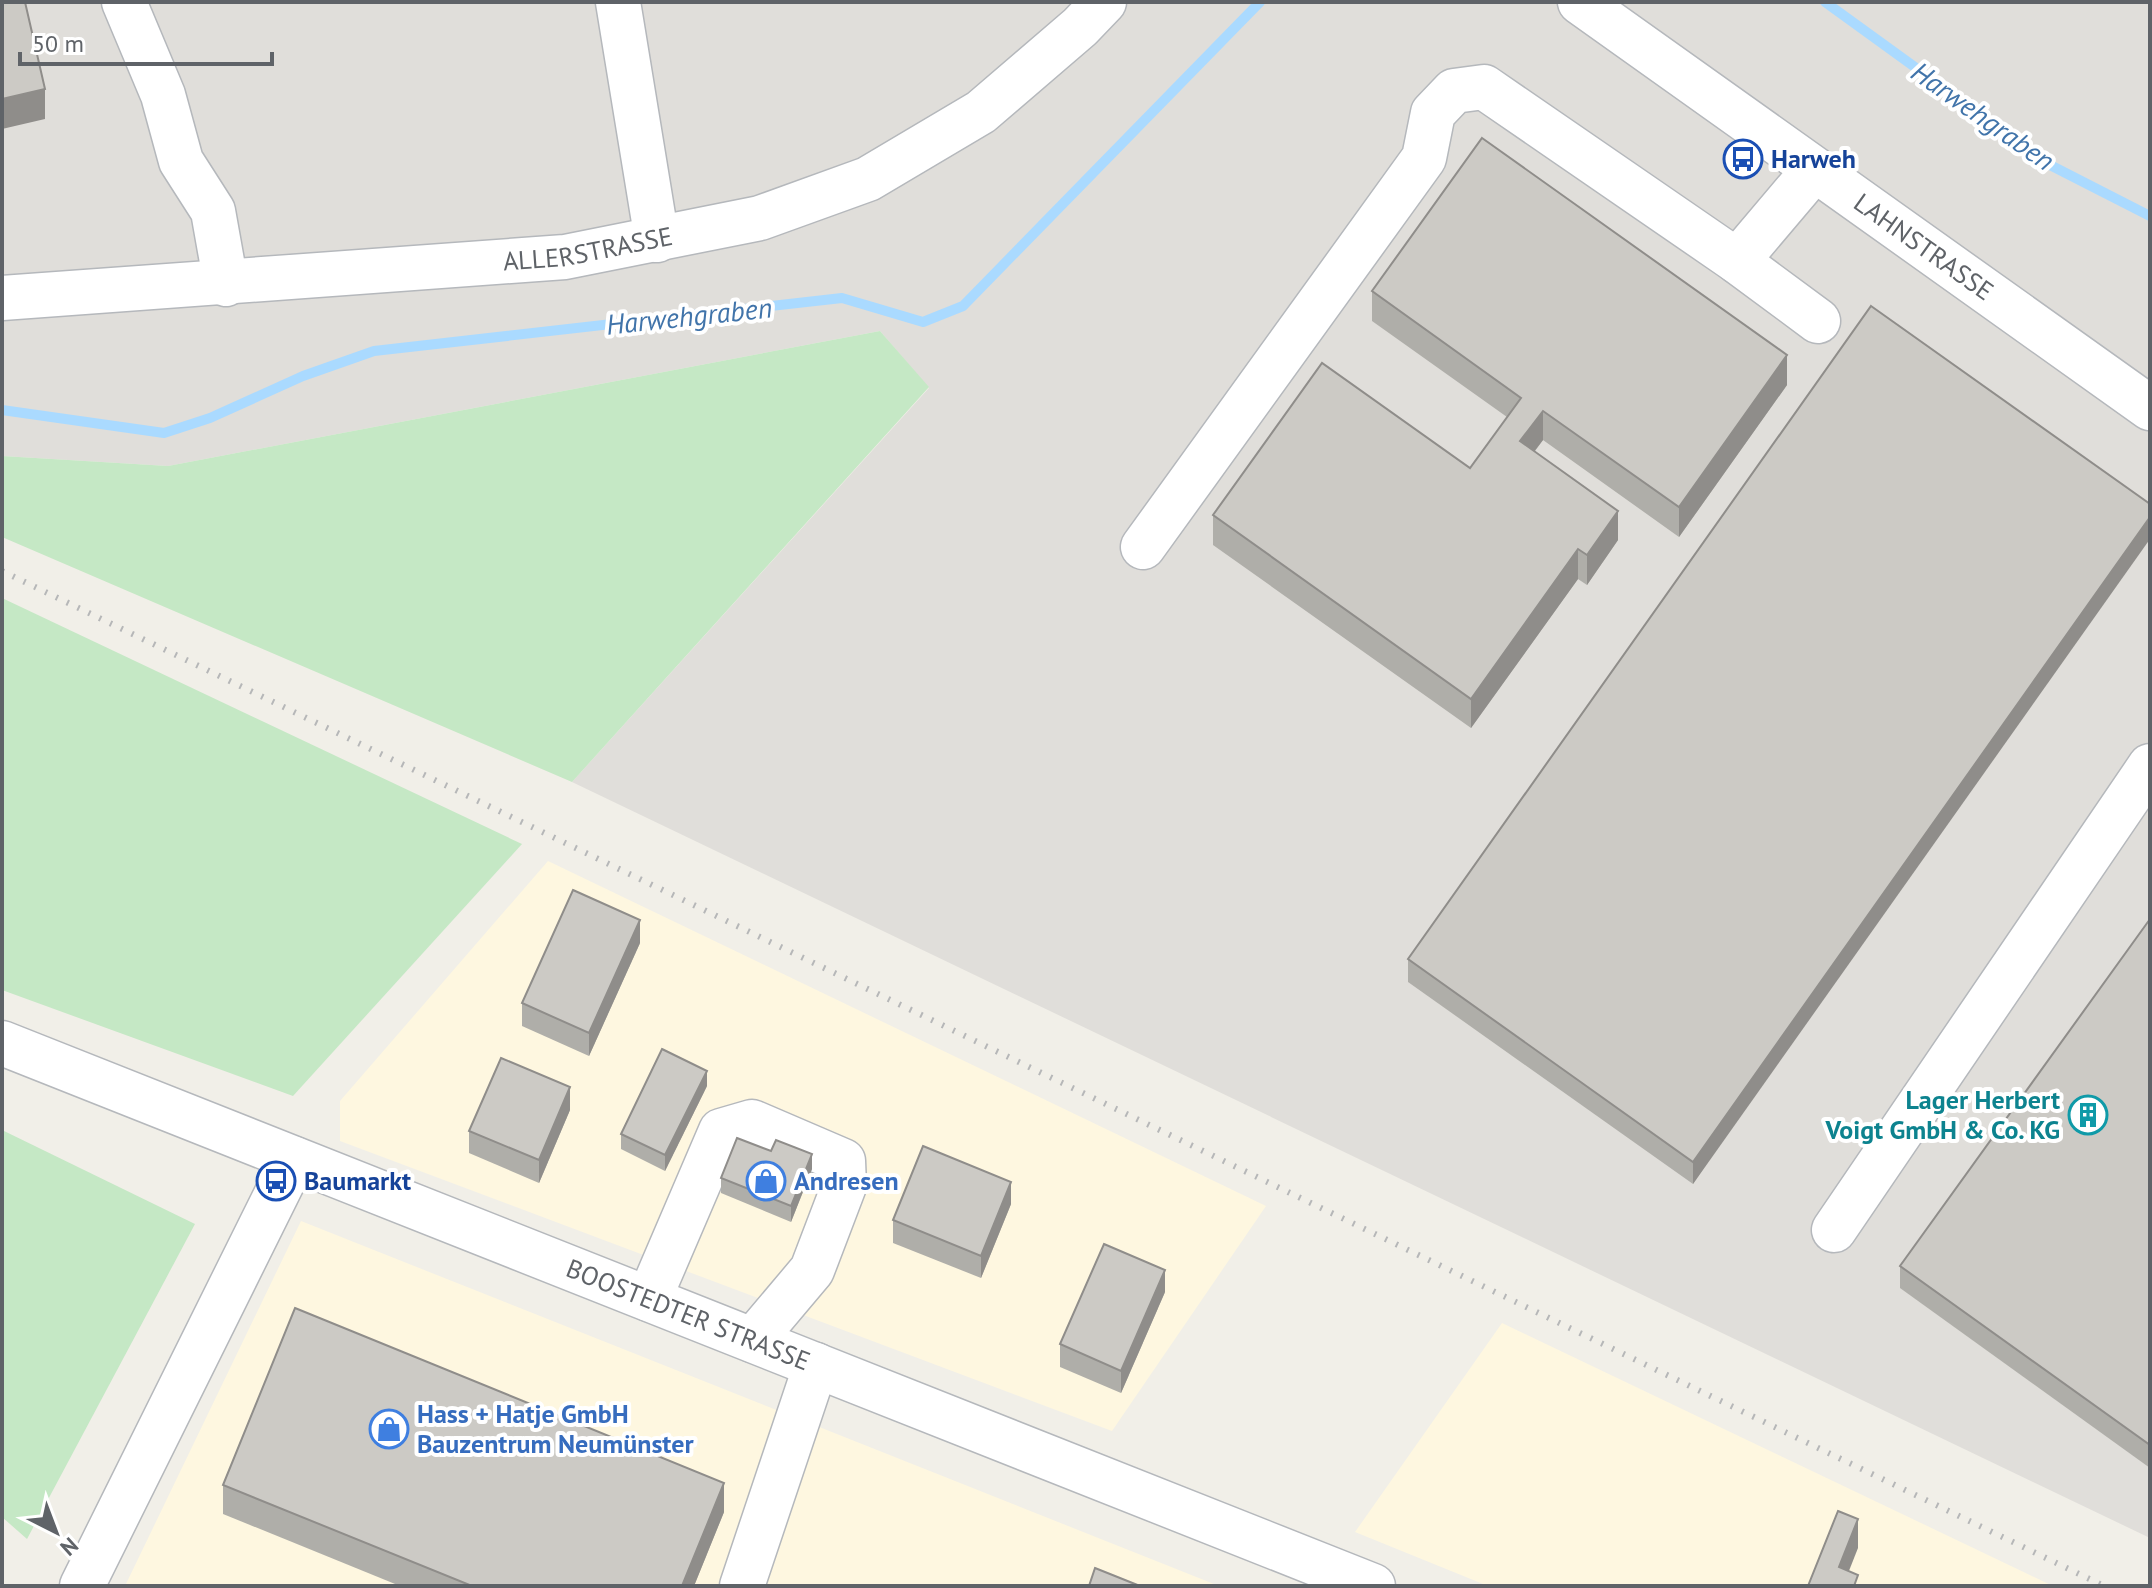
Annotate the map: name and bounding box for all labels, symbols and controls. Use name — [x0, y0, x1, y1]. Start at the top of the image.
scale bar — [20, 16, 272, 66]
text: 50 m — [32, 28, 84, 59]
water label: Harwehgraben — [1904, 53, 2062, 179]
bus stop icon: Harweh — [1722, 138, 1764, 180]
place label: Harweh — [1771, 142, 1856, 175]
street label: LAHNSTRASSE — [1848, 186, 2000, 307]
street label: ALLERSTRASSE — [502, 219, 675, 277]
water label: Harwehgraben — [604, 288, 774, 343]
place label: Lager Herbert Voigt GmbH & Co. KG — [1824, 1083, 2060, 1146]
building icon: Lager Herbert Voigt GmbH & Co. KG — [2067, 1094, 2109, 1136]
bus stop icon: Baumarkt — [255, 1160, 297, 1202]
shop icon: Andresen — [745, 1160, 787, 1202]
place label: Baumarkt — [304, 1164, 411, 1197]
place label: Andresen — [794, 1164, 899, 1197]
street label: BOOSTEDTER STRASSE — [562, 1251, 815, 1377]
place label: Hass + Hatje GmbH Bauzentrum Neumünster — [417, 1397, 695, 1460]
shop icon: Hass + Hatje GmbH Bauzentrum Neumünster — [368, 1408, 410, 1450]
north arrow — [16, 1492, 96, 1572]
text: N — [55, 1532, 84, 1562]

